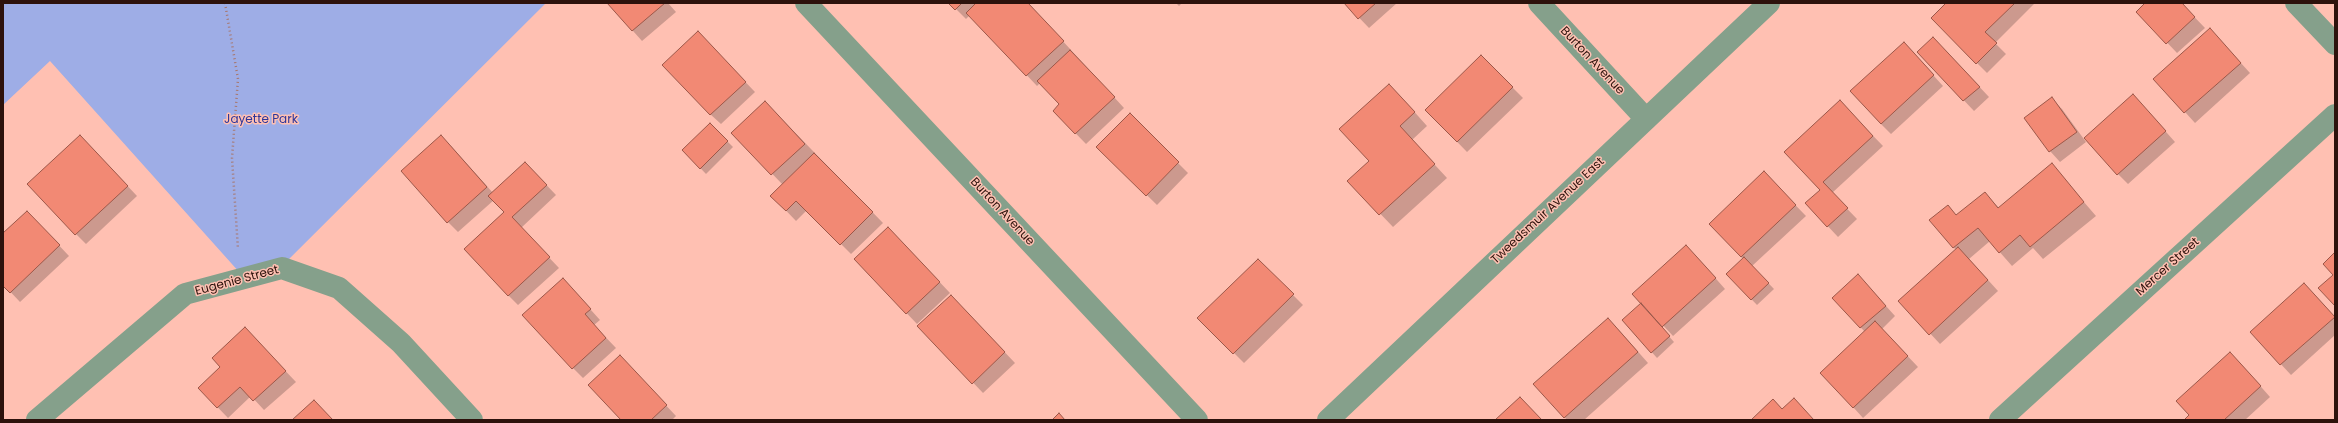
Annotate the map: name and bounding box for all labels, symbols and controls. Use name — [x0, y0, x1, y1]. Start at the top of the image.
street label: Burton Avenue — [1557, 24, 1627, 98]
park label: Jayette Park — [224, 113, 298, 127]
street label: Tweedsmuir Avenue East — [1488, 155, 1608, 267]
street label: Burton Avenue — [967, 175, 1037, 249]
street label: Mercer Street — [2134, 235, 2202, 299]
street label: Eugenie Street — [194, 263, 280, 299]

